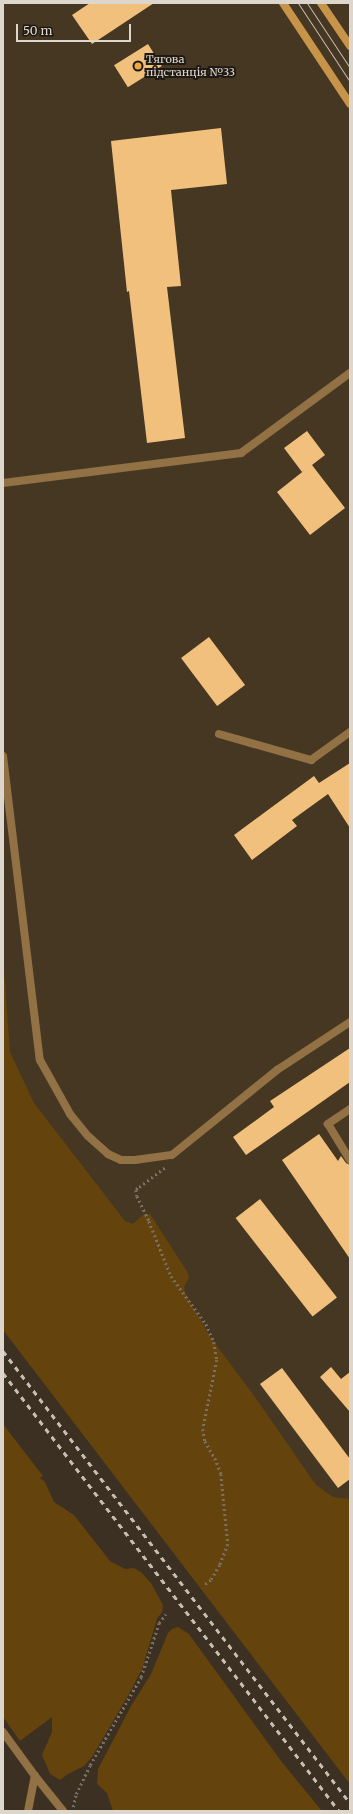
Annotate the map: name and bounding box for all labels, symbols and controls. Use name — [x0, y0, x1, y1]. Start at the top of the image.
scale bar — [18, 16, 133, 42]
text: 50 m — [23, 23, 52, 38]
place label: Тягова пiдстанцiя №33 — [146, 53, 235, 79]
marker: Тягова пiдстанцiя №33 — [133, 61, 143, 71]

